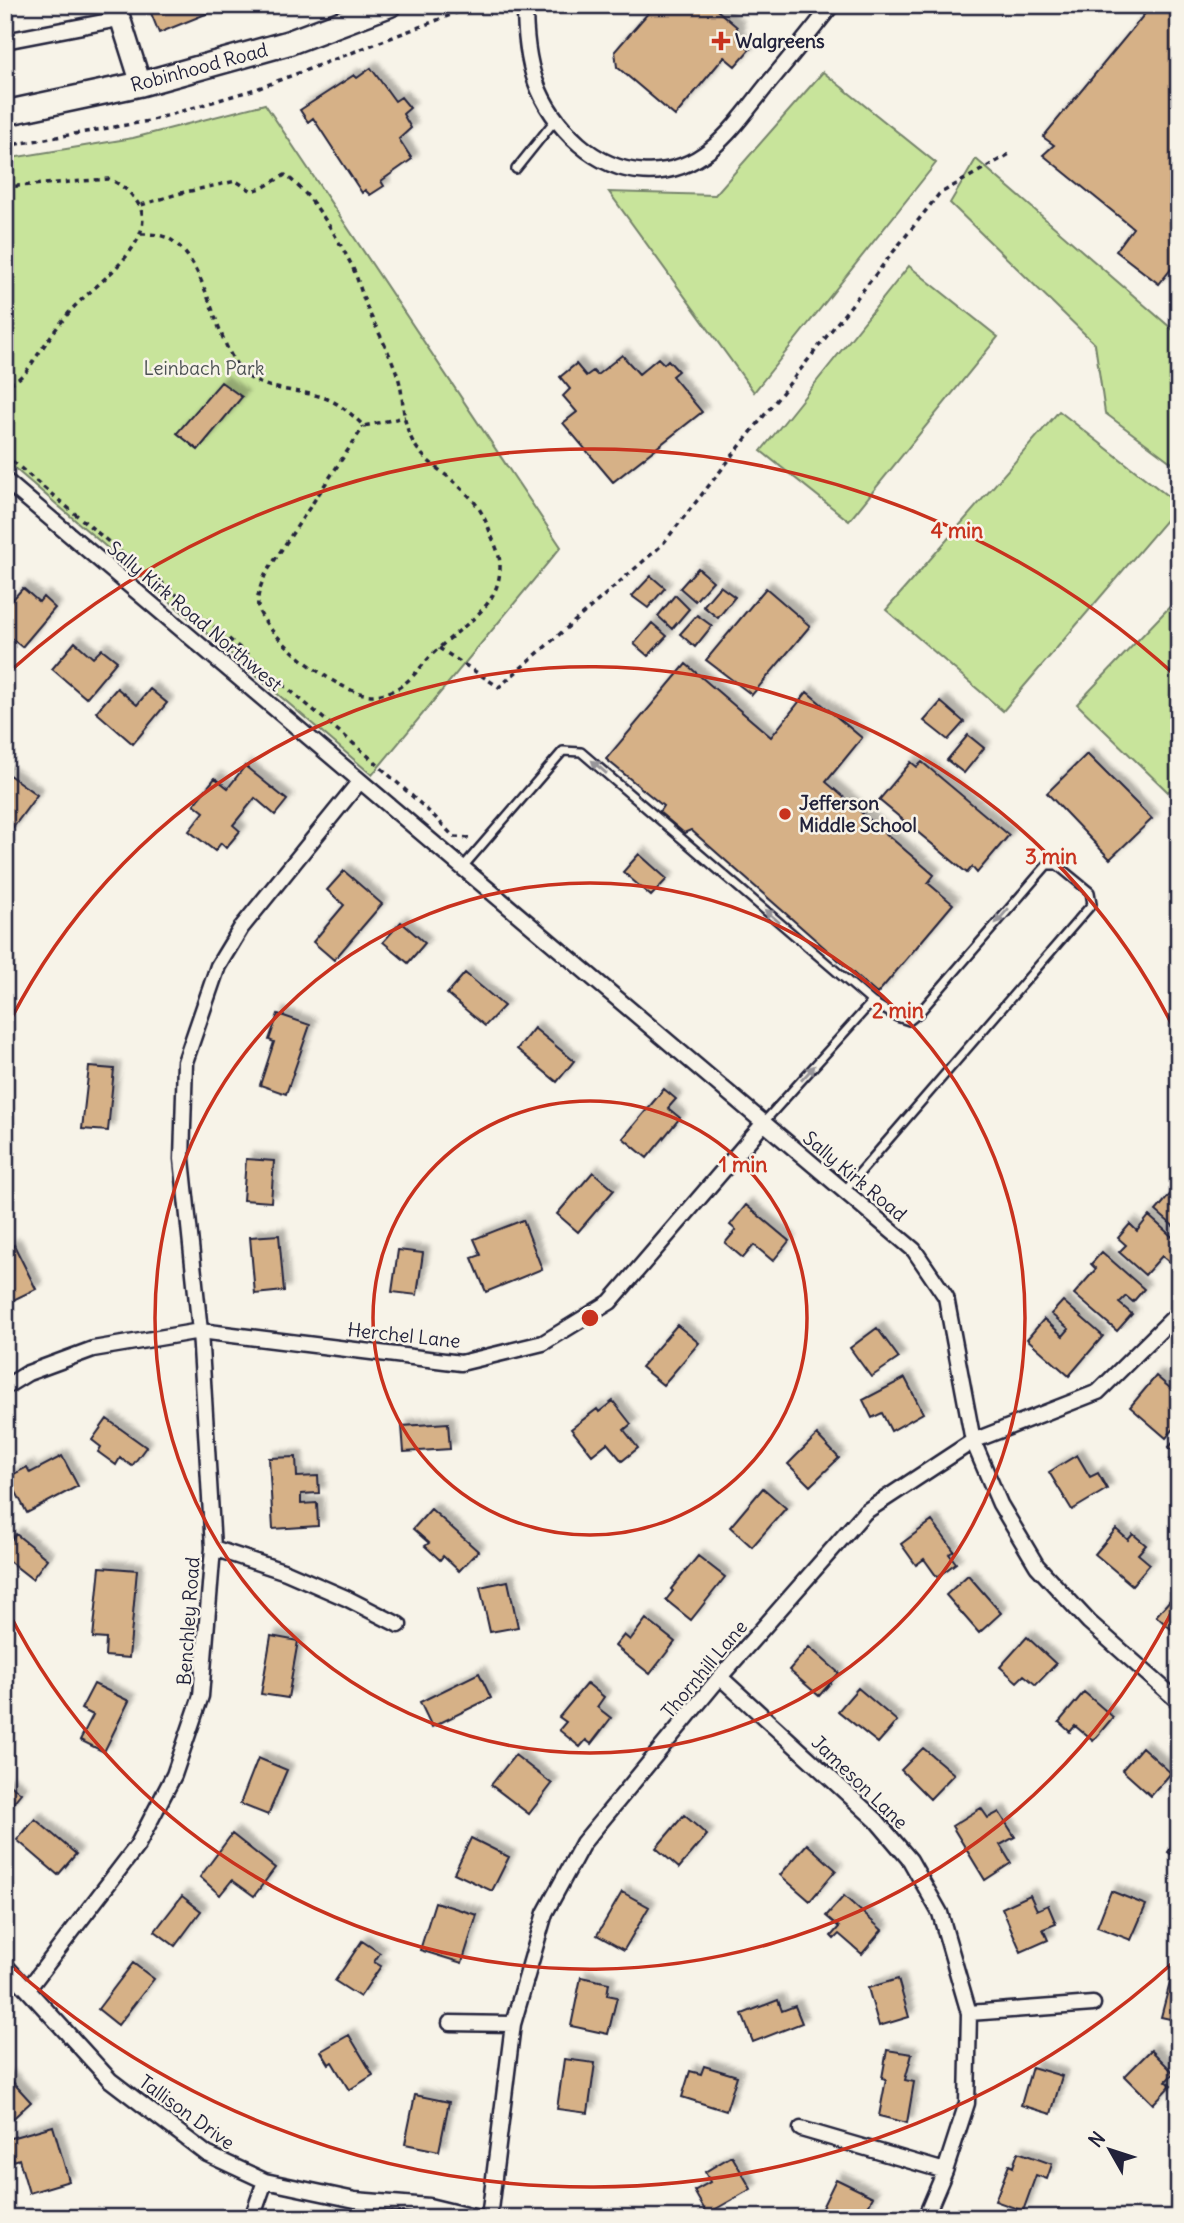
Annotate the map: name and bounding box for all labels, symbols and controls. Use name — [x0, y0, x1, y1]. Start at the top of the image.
place label: Walgreens — [735, 29, 825, 53]
marker: Walgreens — [713, 33, 729, 49]
street label: Robinhood Road — [128, 37, 270, 97]
park label: Leinbach Park — [144, 356, 265, 380]
text: 4 min — [931, 517, 983, 544]
street label: Sally Kirk Road Northwest — [103, 536, 287, 696]
one-way arrow — [591, 760, 609, 775]
place label: Jefferson Middle School — [799, 791, 917, 837]
marker: Jefferson Middle School — [777, 806, 793, 822]
text: 3 min — [1025, 843, 1077, 870]
one-way arrow — [763, 908, 781, 924]
one-way arrow — [995, 908, 1010, 925]
text: 2 min — [872, 997, 924, 1024]
one-way arrow — [800, 1065, 816, 1082]
street label: Sally Kirk Road — [798, 1126, 912, 1226]
text: 1 min — [719, 1151, 767, 1178]
centre of rings — [578, 1306, 602, 1330]
street label: Herchel Lane — [346, 1317, 462, 1353]
street label: Benchley Road — [172, 1556, 204, 1686]
street label: Thornhill Lane — [656, 1615, 752, 1723]
street label: Jameson Lane — [807, 1730, 913, 1834]
street label: Tallison Drive — [135, 2069, 239, 2155]
north arrow — [1076, 2114, 1146, 2184]
text: N — [1083, 2127, 1110, 2152]

